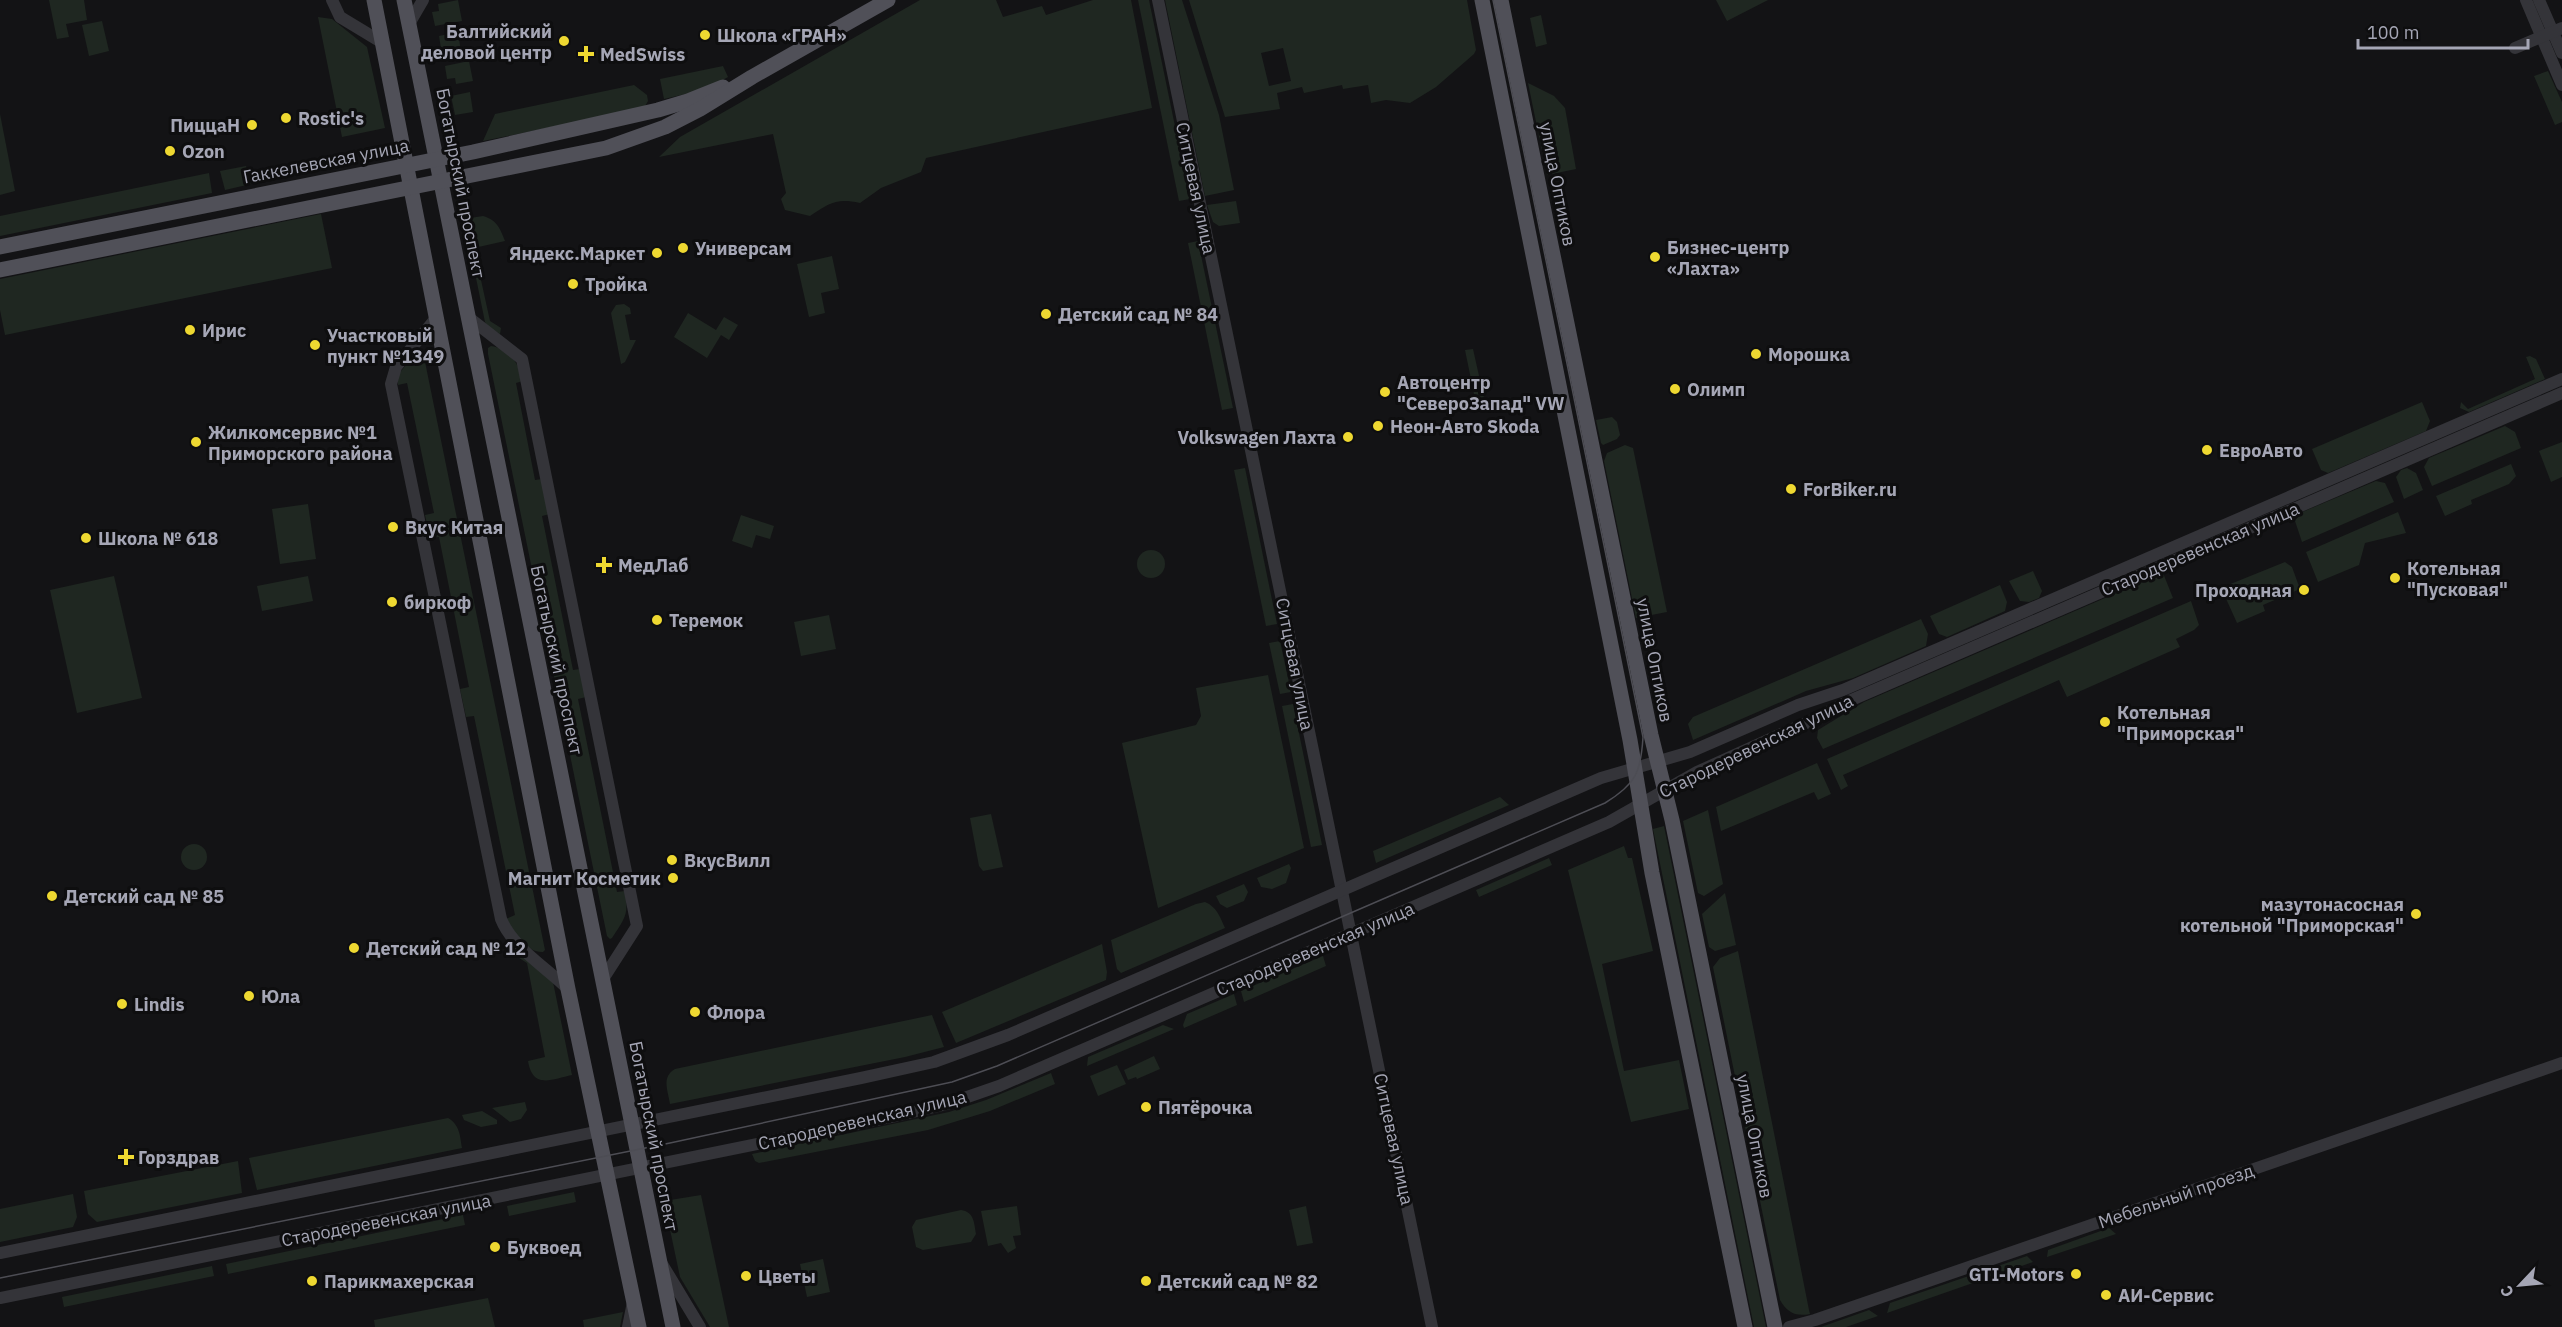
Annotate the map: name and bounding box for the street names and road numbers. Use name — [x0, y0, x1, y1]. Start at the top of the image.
street label: Богатырский проспект — [431, 86, 491, 280]
street label: Ситцевая улица — [1171, 120, 1221, 256]
street label: улица Оптиков — [1535, 120, 1581, 248]
street label: Гаккелевская улица — [241, 134, 411, 188]
street label: Стародеревенская улица — [2097, 497, 2303, 601]
street label: Богатырский проспект — [526, 563, 588, 757]
street label: Ситцевая улица — [1271, 596, 1319, 732]
street label: улица Оптиков — [1632, 596, 1678, 724]
street label: Стародеревенская улица — [1655, 689, 1857, 803]
street label: Стародеревенская улица — [1212, 897, 1418, 1001]
street label: Богатырский проспект — [624, 1039, 684, 1233]
street label: Ситцевая улица — [1369, 1071, 1419, 1207]
street label: улица Оптиков — [1732, 1072, 1778, 1200]
street label: Стародеревенская улица — [756, 1085, 969, 1155]
street label: Мебельный проезд — [2095, 1158, 2257, 1233]
street label: Стародеревенская улица — [279, 1188, 493, 1252]

